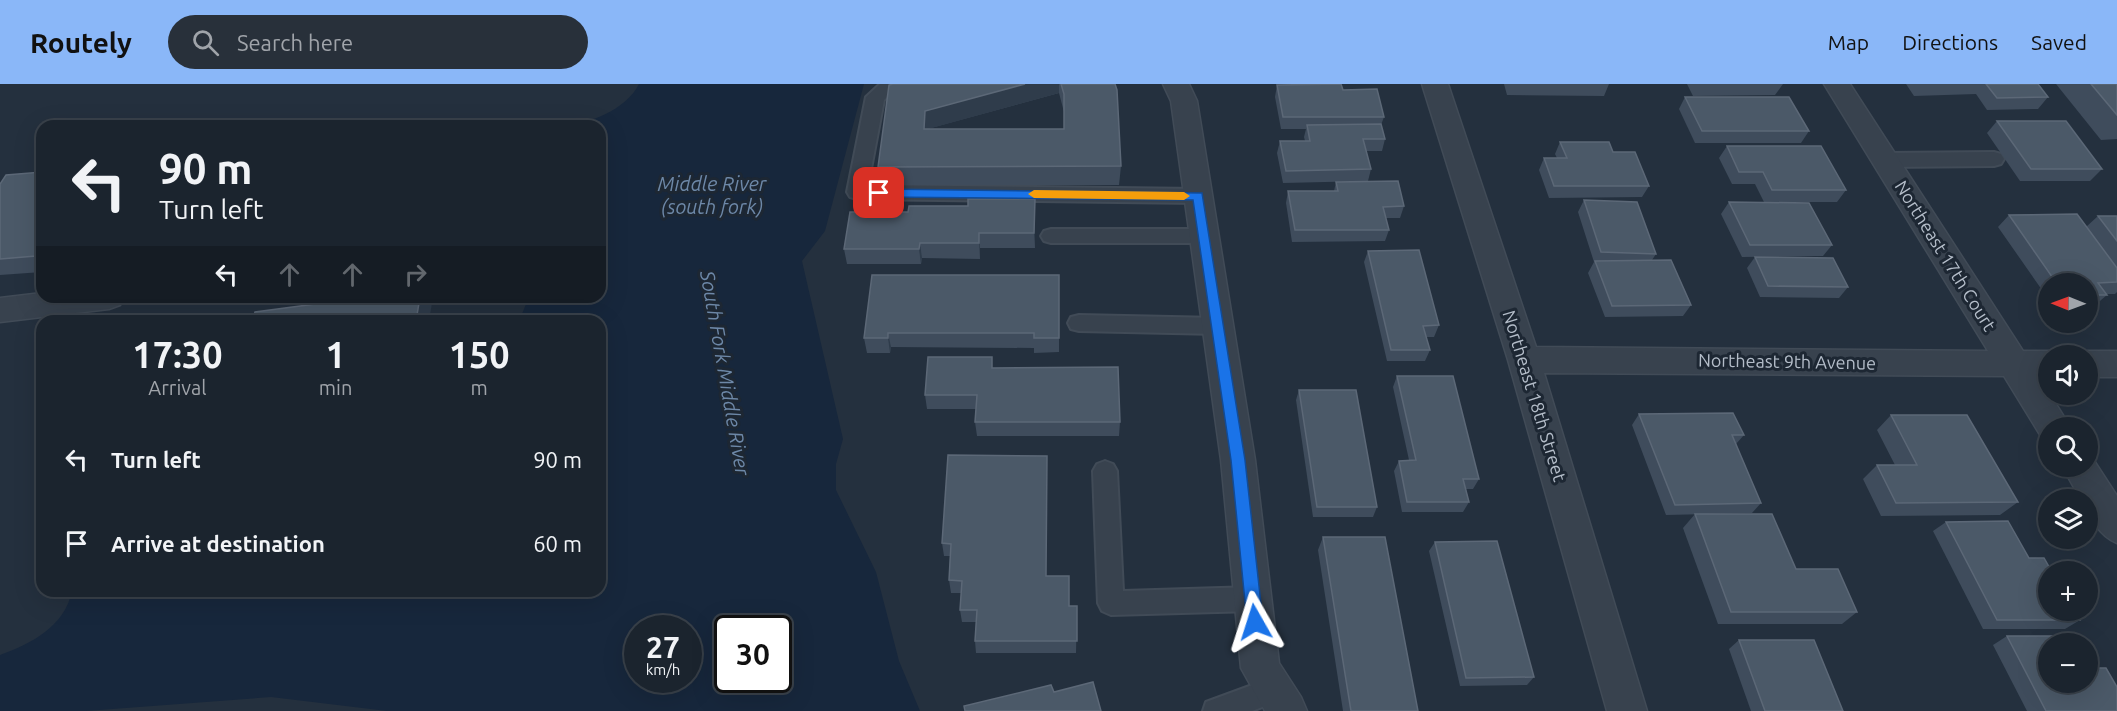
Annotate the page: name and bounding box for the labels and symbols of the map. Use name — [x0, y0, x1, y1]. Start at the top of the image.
pin — [853, 167, 904, 218]
water label: Middle River (south fork) — [658, 172, 768, 218]
street label: Northeast 17th Court — [1891, 177, 2000, 334]
water label: South Fork Middle River — [696, 268, 755, 478]
north arrow — [2038, 273, 2098, 333]
street label: Northeast 18th Street — [1499, 308, 1571, 484]
street label: Northeast 9th Avenue — [1698, 349, 1876, 373]
position arrow — [1223, 590, 1287, 654]
speed limit sign: 30 — [714, 615, 792, 693]

